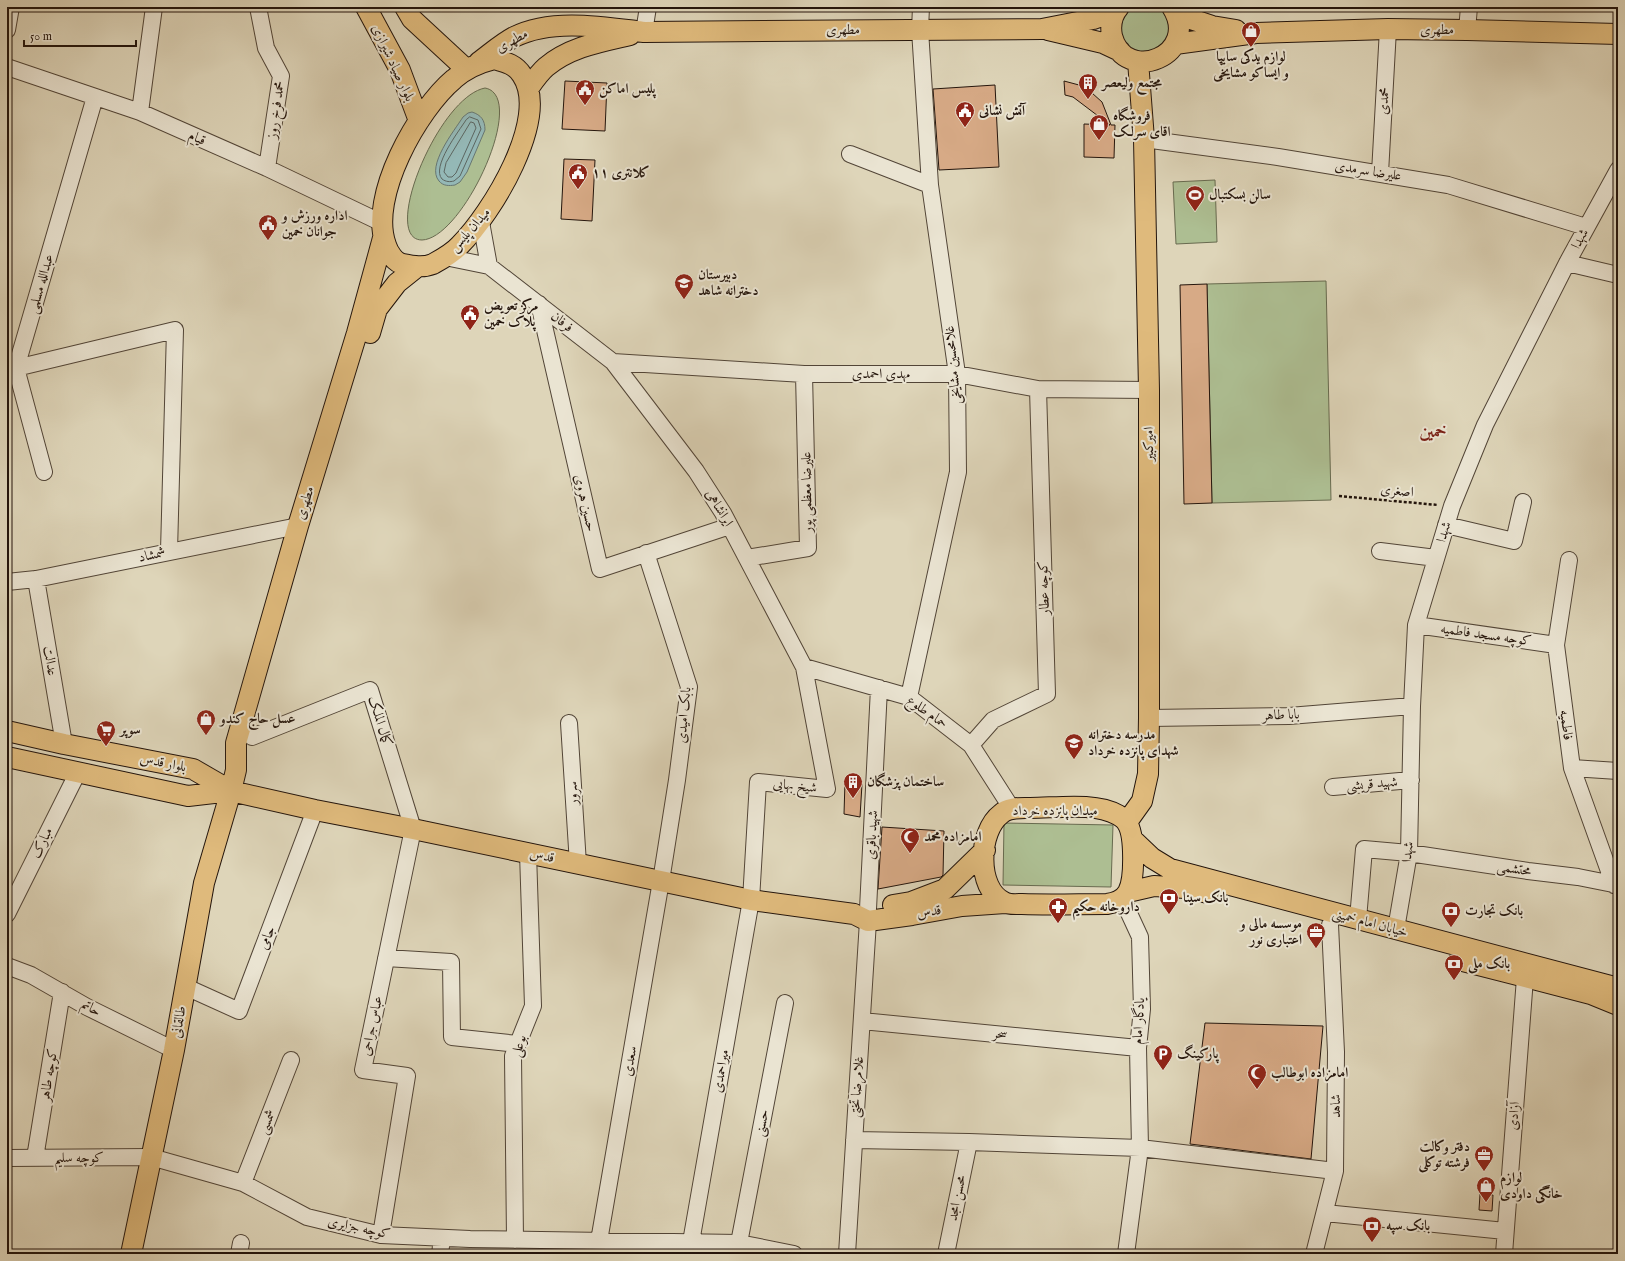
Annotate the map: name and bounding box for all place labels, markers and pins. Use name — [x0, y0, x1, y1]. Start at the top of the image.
shop icon: لوازم یدکی سایپا و ایساکو مشایخی — [1240, 20, 1262, 48]
place label: لوازم یدکی سایپا و ایساکو مشایخی — [1213, 48, 1289, 82]
building icon: مجتمع ولیعصر — [1077, 72, 1099, 100]
place label: مجتمع ولیعصر — [1100, 74, 1162, 95]
public building icon: پلیس اماکن — [574, 78, 596, 106]
place label: پلیس اماکن — [599, 80, 657, 99]
public building icon: آتش نشانی — [954, 100, 976, 128]
place label: آتش نشانی — [978, 102, 1027, 120]
place label: فروشگاه اقای سرلک — [1113, 106, 1171, 141]
shop icon: فروشگاه اقای سرلک — [1088, 113, 1110, 141]
public building icon: کلانتری ۱۱ — [567, 162, 589, 190]
place label: کلانتری ۱۱ — [592, 164, 650, 182]
sports icon: سالن بسکتبال — [1184, 184, 1206, 212]
place label: سالن بسکتبال — [1209, 186, 1271, 204]
place label: اداره ورزش و جوانان خمین — [280, 207, 348, 241]
public building icon: اداره ورزش و جوانان خمین — [257, 213, 279, 241]
place label: دبیرستان دخترانه شاهد — [698, 266, 759, 300]
school or university icon: دبیرستان دخترانه شاهد — [673, 272, 695, 300]
place label: مرکز تعویض پلاک خمین — [484, 297, 539, 332]
public building icon: مرکز تعویض پلاک خمین — [459, 303, 481, 331]
shop icon: عسل حاج کندو — [195, 708, 217, 736]
place label: عسل حاج کندو — [218, 710, 296, 731]
supermarket icon: سوپر — [95, 719, 117, 747]
place label: سوپر — [118, 721, 141, 739]
place label: مدرسه دخترانه شهدای پانزده خرداد — [1088, 726, 1179, 761]
school or university icon: مدرسه دخترانه شهدای پانزده خرداد — [1063, 732, 1085, 760]
building icon: ساختمان پزشگان — [842, 771, 864, 799]
place label: ساختمان پزشگان — [867, 772, 944, 791]
mosque icon: امامزاده محمد — [899, 826, 921, 854]
place label: امامزاده محمد — [924, 828, 982, 846]
bank icon: بانک سینا — [1158, 887, 1180, 915]
place label: بانک سینا — [1183, 889, 1229, 907]
pharmacy icon: داروخانه حکیم — [1047, 896, 1069, 924]
place label: داروخانه حکیم — [1072, 898, 1140, 921]
bank icon: بانک تجارت — [1440, 900, 1462, 928]
place label: بانک تجارت — [1465, 902, 1524, 920]
place label: موسسه مالی و اعتباری نور — [1238, 915, 1302, 949]
office icon: موسسه مالی و اعتباری نور — [1305, 921, 1327, 949]
bank icon: بانک ملی — [1443, 953, 1465, 981]
place label: بانک ملی — [1467, 955, 1511, 974]
parking icon: پارکینگ — [1152, 1043, 1174, 1071]
place label: پارکینگ — [1177, 1044, 1220, 1064]
mosque icon: امامزاده ابوطالب — [1246, 1062, 1268, 1090]
place label: امامزاده ابوطالب — [1271, 1064, 1348, 1082]
place label: دفتر وکالت فرشته توکلی — [1417, 1138, 1470, 1173]
office icon: دفتر وکالت فرشته توکلی — [1473, 1144, 1495, 1172]
place label: لوازم خانگی داودی — [1500, 1169, 1563, 1204]
shop icon: لوازم خانگی داودی — [1475, 1175, 1497, 1203]
bank icon: بانک سپه — [1361, 1215, 1383, 1243]
place label: بانک سپه — [1386, 1217, 1430, 1235]

